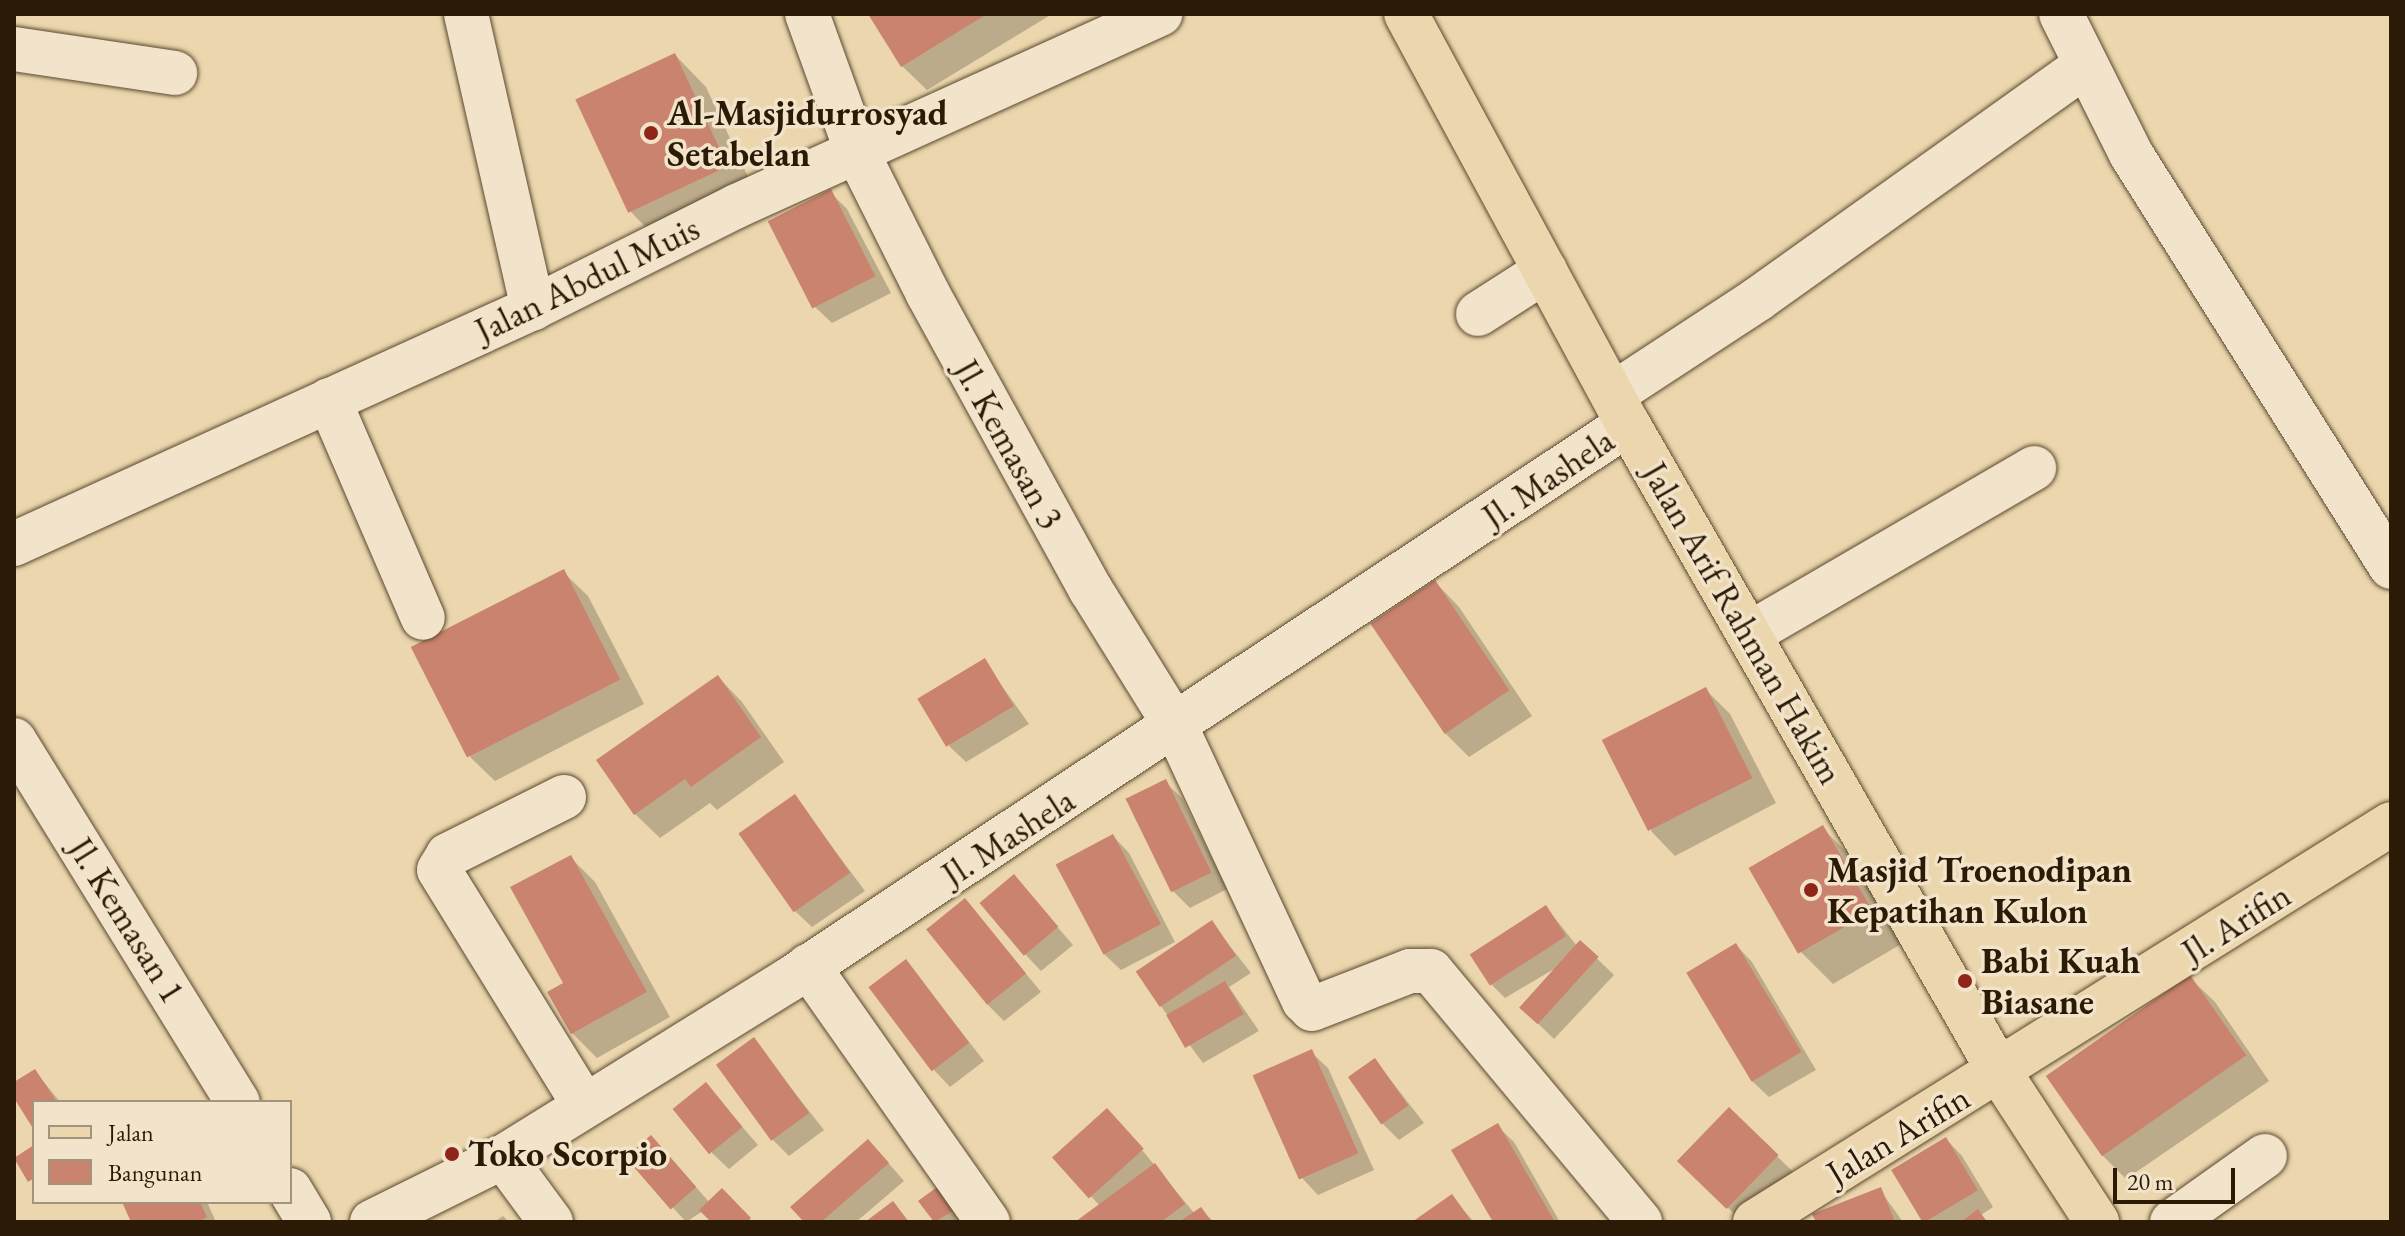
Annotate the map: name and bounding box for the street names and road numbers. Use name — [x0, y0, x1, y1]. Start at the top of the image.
street label: Jalan Abdul Muis — [468, 206, 706, 352]
street label: Jl. Kemasan 3 — [945, 352, 1073, 536]
street label: Jl. Mashela — [1474, 418, 1622, 538]
street label: Jalan Arif Rahman Hakim — [1633, 454, 1853, 792]
street label: Jl. Mashela — [933, 778, 1083, 896]
street label: Jl. Kemasan 1 — [59, 829, 195, 1011]
street label: Jl. Arifin — [2174, 873, 2298, 973]
street label: Jalan Arifin — [1819, 1075, 1977, 1195]

